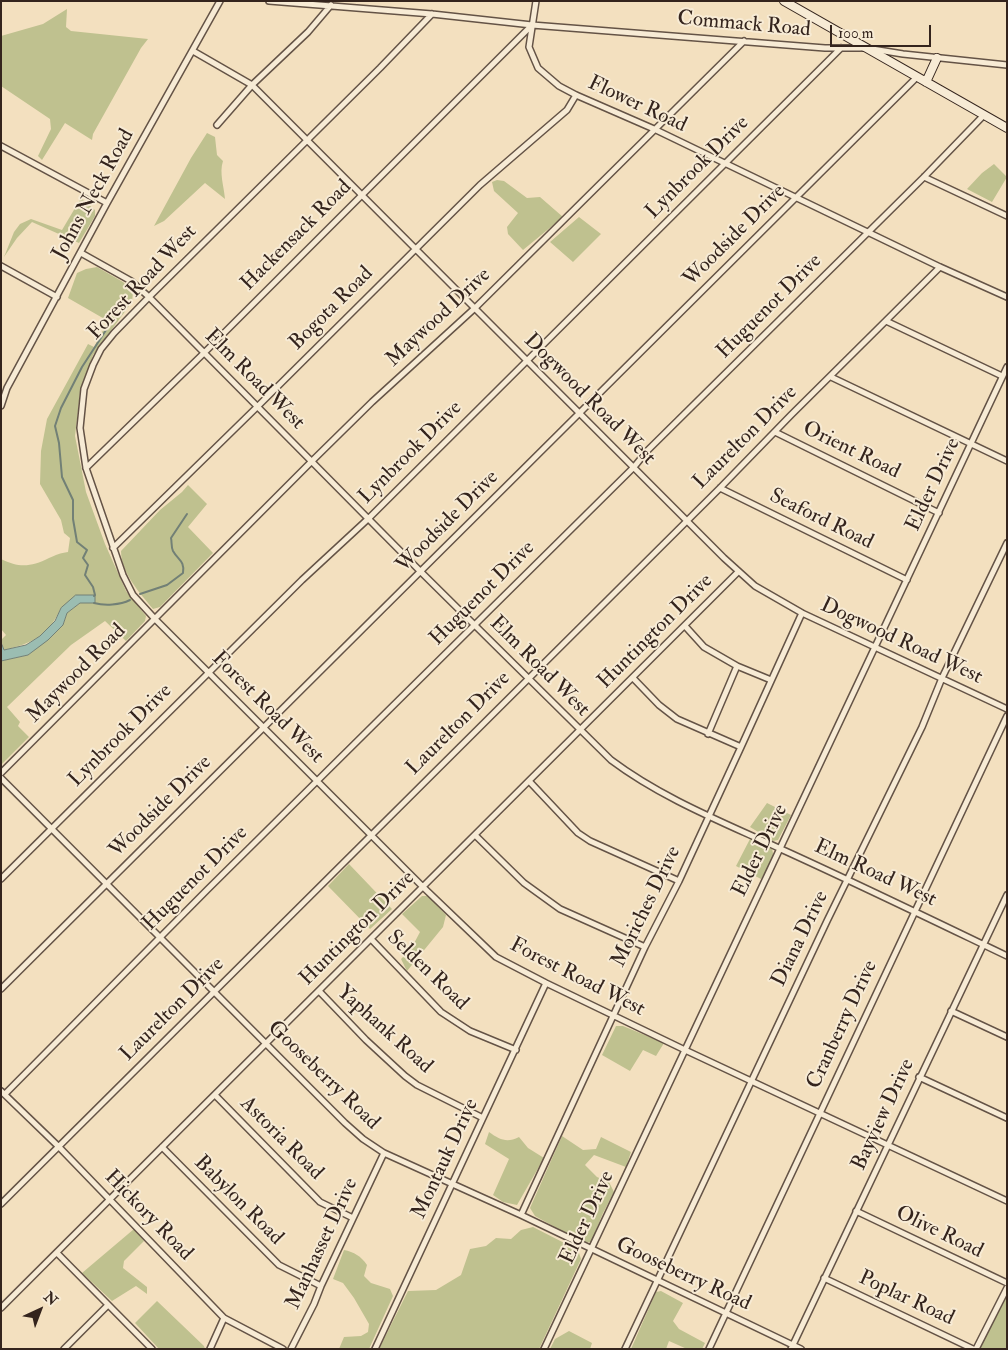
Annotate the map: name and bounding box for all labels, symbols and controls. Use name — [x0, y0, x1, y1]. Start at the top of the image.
street label: Commack Road — [676, 7, 812, 43]
scale bar — [833, 15, 934, 47]
text: 100 m — [838, 24, 873, 43]
street label: Flower Road — [584, 71, 690, 139]
street label: Lynbrook Drive — [641, 111, 755, 225]
street label: Johns Neck Road — [48, 125, 140, 265]
street label: Hackensack Road — [236, 175, 358, 297]
street label: Woodside Drive — [679, 180, 791, 292]
street label: Forest Road West — [83, 220, 203, 346]
street label: Huguenot Drive — [712, 249, 828, 365]
street label: Bogota Road — [285, 262, 379, 356]
street label: Maywood Drive — [382, 263, 496, 373]
street label: Elm Road West — [198, 324, 310, 436]
street label: Dogwood Road West — [518, 329, 660, 471]
street label: Laurelton Drive — [689, 381, 803, 495]
street label: Lynbrook Drive — [354, 396, 468, 510]
street label: Orient Road — [798, 417, 904, 485]
street label: Elder Drive — [901, 434, 967, 536]
street label: Woodside Drive — [392, 466, 504, 578]
street label: Seaford Road — [765, 484, 877, 556]
street label: Huguenot Drive — [425, 536, 541, 652]
street label: Huntington Drive — [593, 569, 719, 695]
street label: Dogwood Road West — [816, 593, 986, 691]
street label: Elm Road West — [483, 611, 595, 723]
street label: Maywood Road — [22, 619, 132, 729]
street label: Forest Road West — [206, 647, 328, 769]
street label: Laurelton Drive — [402, 667, 516, 781]
street label: Lynbrook Drive — [64, 679, 178, 793]
street label: Woodside Drive — [105, 751, 217, 863]
street label: Elder Drive — [728, 801, 794, 901]
street label: Huguenot Drive — [138, 821, 254, 937]
street label: Elm Road West — [810, 835, 940, 913]
street label: Moriches Drive — [607, 842, 687, 972]
street label: Huntington Drive — [295, 866, 421, 992]
street label: Diana Drive — [767, 887, 835, 991]
street label: Selden Road — [381, 926, 473, 1016]
street label: Forest Road West — [505, 933, 649, 1023]
street label: Laurelton Drive — [116, 953, 230, 1067]
street label: Cranberry Drive — [802, 957, 884, 1093]
street label: Yaphank Road — [331, 980, 437, 1080]
street label: Gooseberry Road — [262, 1016, 384, 1136]
street label: Bayview Drive — [847, 1055, 921, 1175]
street label: Astoria Road — [234, 1092, 328, 1186]
street label: Montauk Drive — [407, 1095, 485, 1223]
street label: Babylon Road — [188, 1151, 288, 1251]
street label: Hickory Road — [99, 1165, 197, 1267]
street label: Elder Drive — [555, 1167, 621, 1269]
street label: Manhasset Drive — [282, 1174, 364, 1314]
street label: Olive Road — [891, 1201, 987, 1265]
street label: Gooseberry Road — [611, 1233, 755, 1317]
street label: Poplar Road — [854, 1266, 958, 1332]
north arrow — [15, 1285, 65, 1335]
text: N — [40, 1288, 61, 1309]

